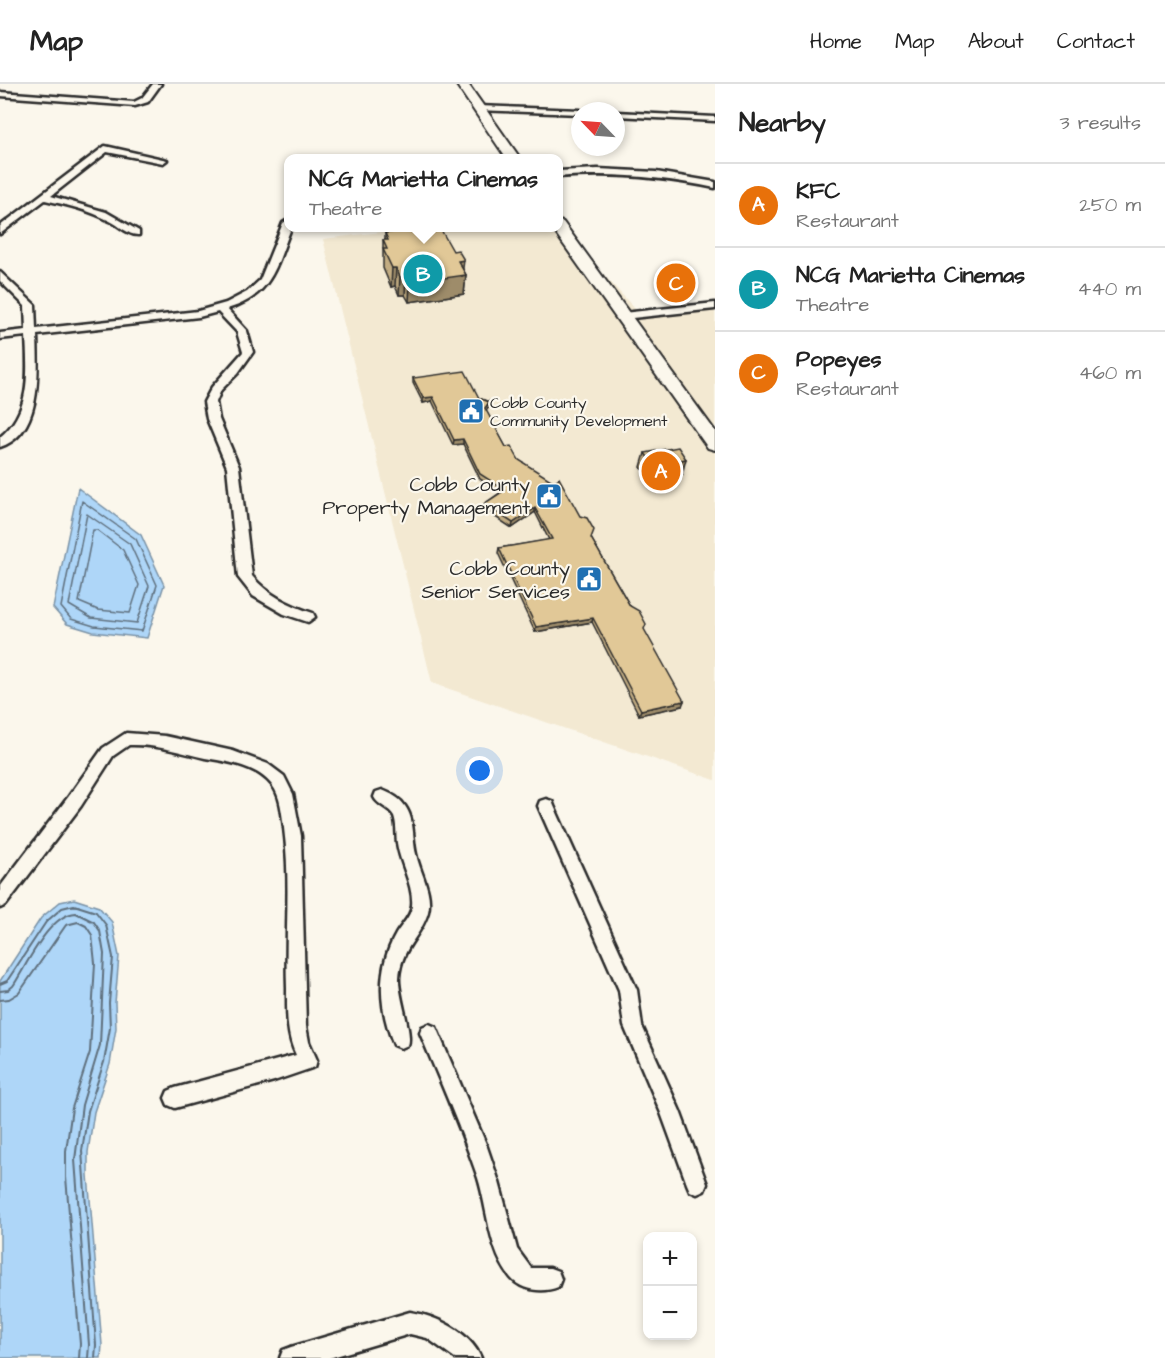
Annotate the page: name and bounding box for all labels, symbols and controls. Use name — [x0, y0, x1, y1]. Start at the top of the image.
text: Map — [30, 22, 83, 61]
text: Home — [810, 27, 862, 56]
text: Map — [895, 27, 935, 56]
text: About — [968, 27, 1024, 56]
text: Contact — [1057, 27, 1135, 56]
north arrow — [571, 102, 625, 156]
text: Nearby — [739, 105, 826, 141]
text: 3 results — [1059, 109, 1141, 137]
popup — [284, 154, 563, 232]
text: NCG Marietta Cinemas — [309, 164, 538, 195]
text: KFC — [796, 176, 840, 207]
text: A — [752, 191, 765, 219]
text: 250 m — [1079, 191, 1141, 219]
text: Theatre — [309, 195, 382, 223]
text: Restaurant — [796, 207, 899, 235]
pin: B — [404, 252, 442, 297]
pin: C — [656, 260, 696, 306]
text: NCG Marietta Cinemas — [796, 260, 1025, 291]
text: B — [751, 275, 766, 303]
text: 440 m — [1078, 275, 1141, 303]
text: Theatre — [796, 291, 869, 319]
text: Popeyes — [796, 344, 882, 375]
text: C — [751, 359, 766, 387]
text: 460 m — [1079, 359, 1141, 387]
text: Restaurant — [796, 375, 899, 403]
place label: Cobb County Community Development — [490, 392, 668, 433]
public building icon: Cobb County Community Development — [456, 396, 486, 426]
pin: A — [642, 448, 680, 494]
place label: Cobb County Property Management — [322, 471, 530, 523]
public building icon: Cobb County Property Management — [534, 481, 564, 511]
place label: Cobb County Senior Services — [421, 555, 570, 606]
public building icon: Cobb County Senior Services — [574, 564, 604, 594]
your location — [465, 756, 494, 785]
map controls — [643, 1232, 697, 1340]
button: + — [643, 1232, 697, 1286]
button: − — [643, 1286, 697, 1340]

